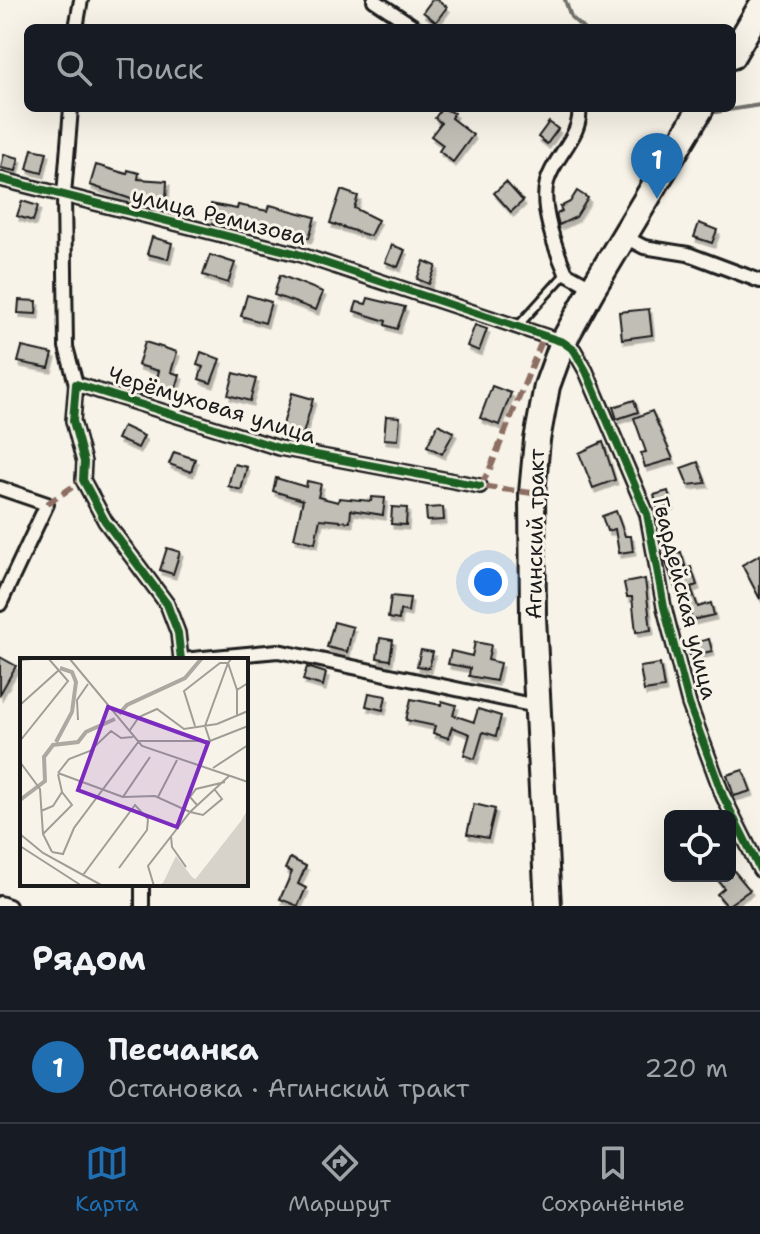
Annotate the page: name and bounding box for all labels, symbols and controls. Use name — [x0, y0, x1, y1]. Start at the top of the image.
search box — [24, 24, 736, 112]
icon: search — [52, 46, 96, 90]
text: Поиск — [116, 48, 204, 89]
pin: 1 — [631, 133, 683, 199]
street label: улица Ремизова — [129, 180, 310, 252]
street label: Черёмуховая улица — [105, 360, 320, 451]
street label: Агинский тракт — [519, 448, 551, 620]
street label: Гвардейская улица — [646, 494, 724, 703]
your location — [468, 562, 508, 602]
inset map — [20, 658, 248, 886]
map controls — [664, 810, 736, 882]
button: locate — [664, 810, 736, 882]
text: Рядом — [32, 935, 146, 981]
text: Песчанка — [108, 1029, 259, 1070]
text: 1 — [52, 1050, 64, 1085]
text: 220 m — [644, 1050, 728, 1085]
text: Остановка · Агинский тракт — [108, 1070, 469, 1105]
tab: Карта — [75, 1141, 138, 1218]
tab: Маршрут — [288, 1141, 391, 1218]
tab: Сохранённые — [541, 1141, 685, 1218]

